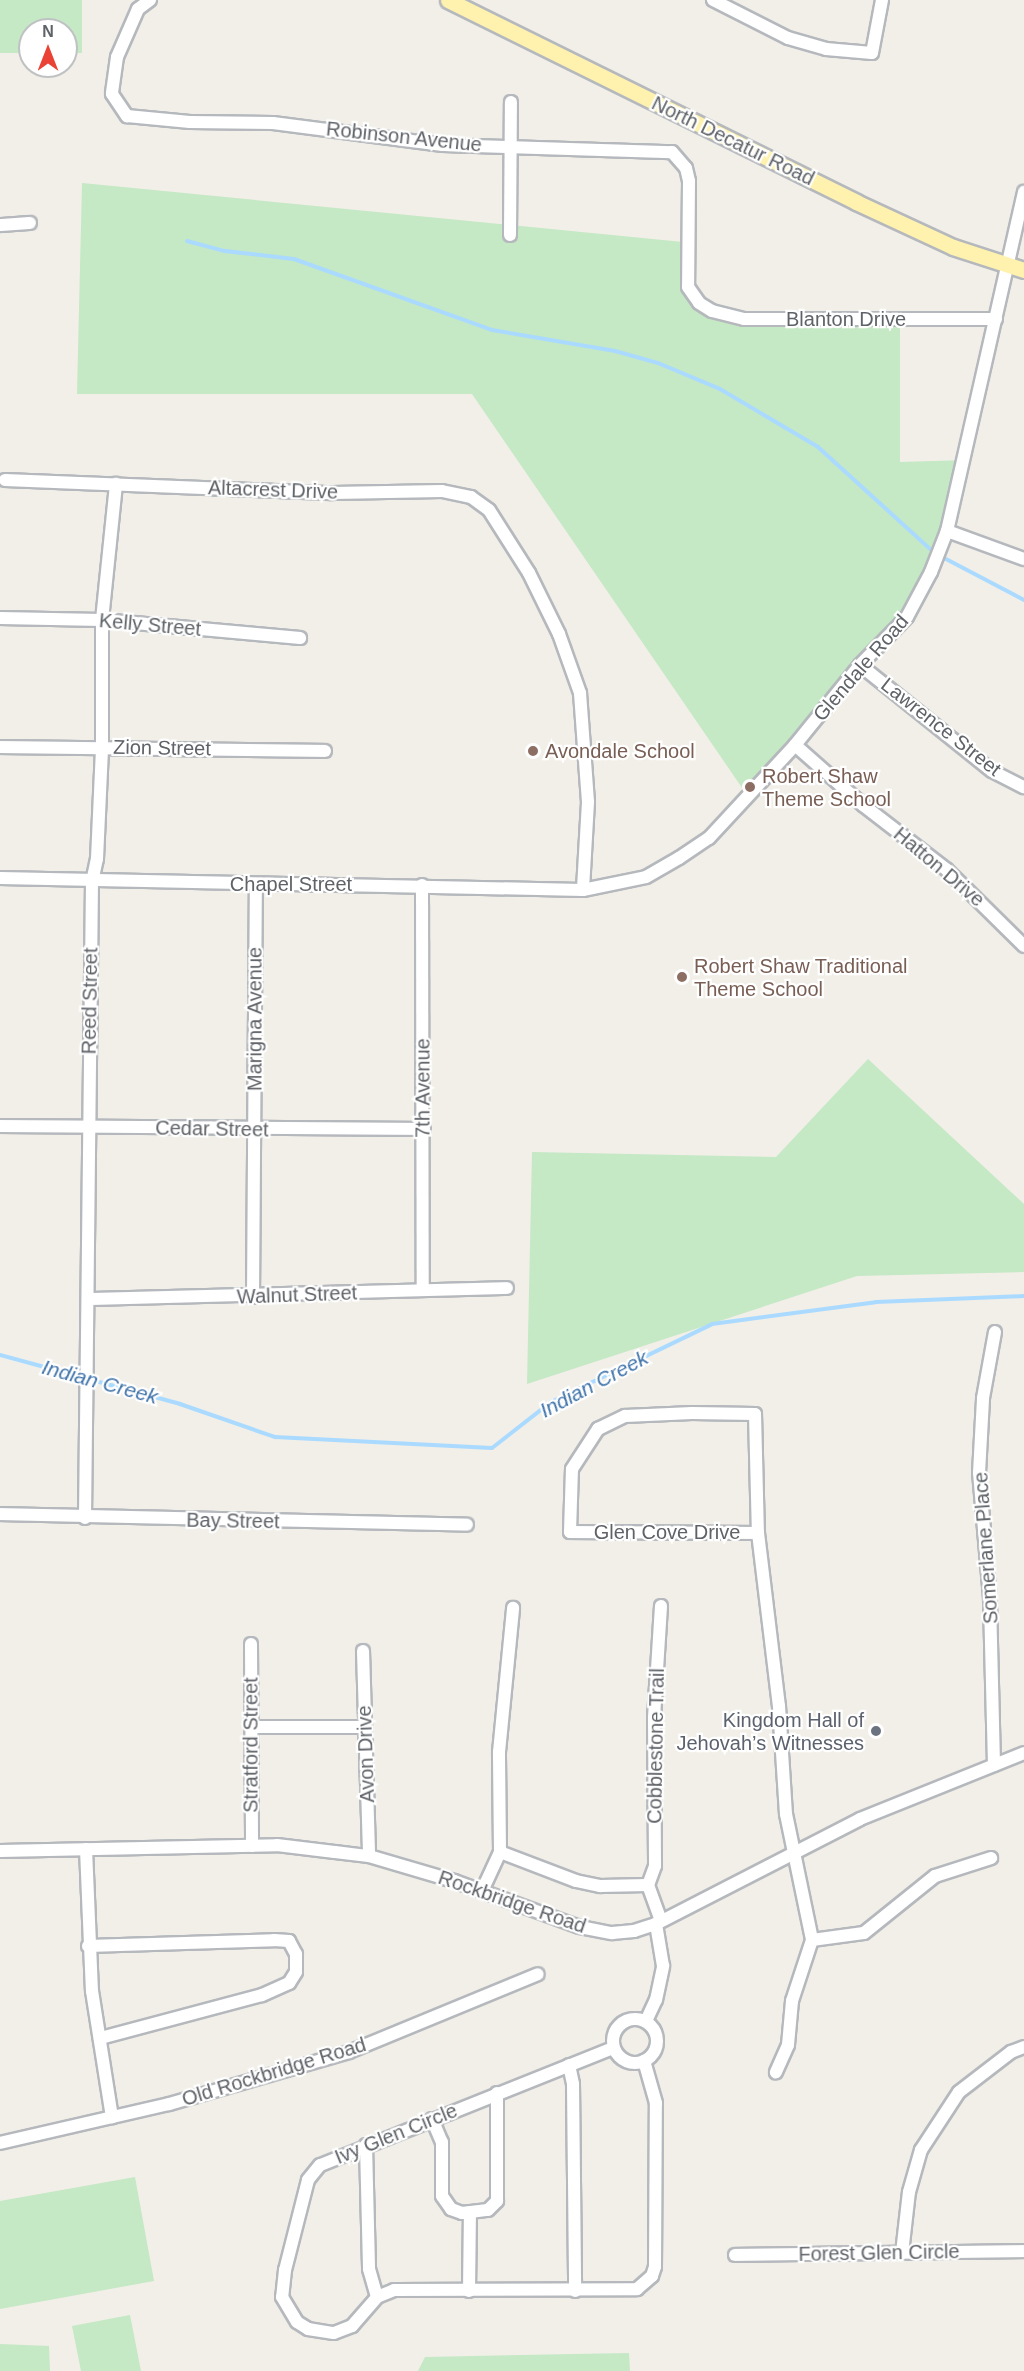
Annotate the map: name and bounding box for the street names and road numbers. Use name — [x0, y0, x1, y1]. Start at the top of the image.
street label: North Decatur Road — [648, 91, 818, 191]
street label: Robinson Avenue — [324, 117, 484, 157]
street label: Blanton Drive — [786, 307, 906, 331]
street label: Altacrest Drive — [208, 476, 338, 504]
street label: Kelly Street — [98, 609, 202, 641]
street label: Glendale Road — [808, 610, 914, 726]
street label: Lawrence Street — [876, 673, 1006, 781]
street label: Zion Street — [113, 735, 211, 761]
street label: Hatton Drive — [889, 822, 989, 912]
street label: Chapel Street — [230, 872, 352, 896]
street label: Marigna Avenue — [243, 946, 267, 1092]
street label: Reed Street — [77, 947, 103, 1055]
street label: 7th Avenue — [411, 1038, 435, 1138]
street label: Cedar Street — [155, 1116, 269, 1142]
street label: Walnut Street — [236, 1281, 358, 1309]
street label: Somerlane Place — [969, 1471, 1003, 1625]
street label: Bay Street — [186, 1508, 280, 1534]
street label: Glen Cove Drive — [594, 1520, 740, 1544]
street label: Cobblestone Trail — [643, 1668, 669, 1824]
street label: Stratford Street — [239, 1677, 263, 1813]
street label: Avon Drive — [352, 1705, 380, 1803]
street label: Rockbridge Road — [435, 1865, 589, 1939]
street label: Old Rockbridge Road — [179, 2033, 369, 2111]
street label: Ivy Glen Circle — [331, 2099, 461, 2169]
street label: Forest Glen Circle — [798, 2240, 960, 2266]

